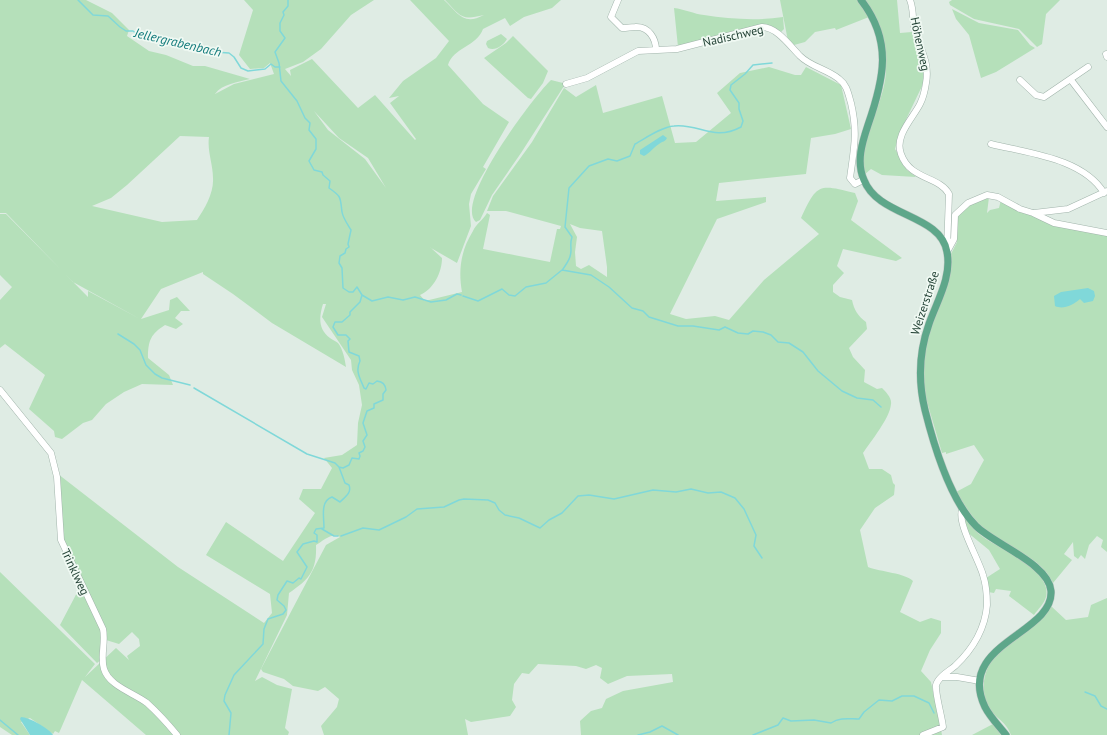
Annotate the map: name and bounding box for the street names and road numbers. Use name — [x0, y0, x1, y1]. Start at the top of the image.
street label: Höhenweg — [907, 16, 934, 72]
street label: Nadischweg — [701, 21, 765, 50]
street label: Weizerstraße — [907, 269, 942, 337]
street label: Trinklweg — [58, 546, 93, 597]

